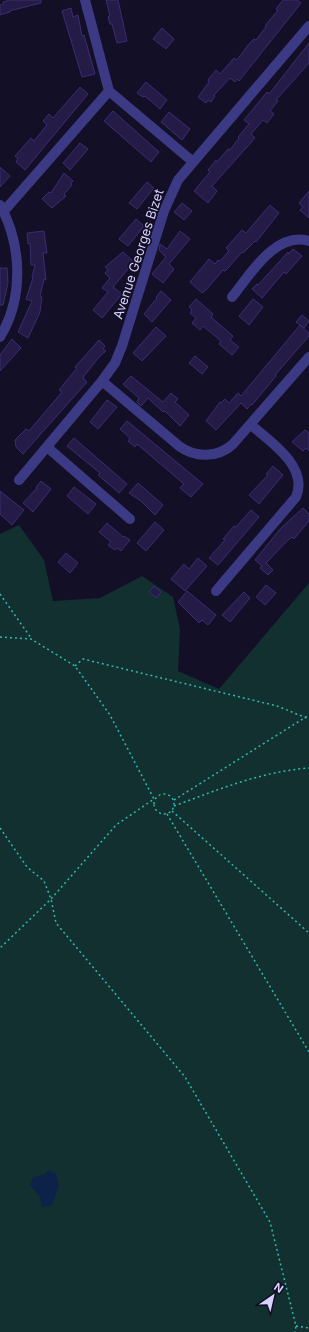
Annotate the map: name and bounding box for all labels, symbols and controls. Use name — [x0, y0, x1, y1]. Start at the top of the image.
street label: Avenue Georges Bizet — [109, 187, 167, 321]
north arrow — [253, 1276, 293, 1316]
text: N — [271, 1280, 286, 1296]

